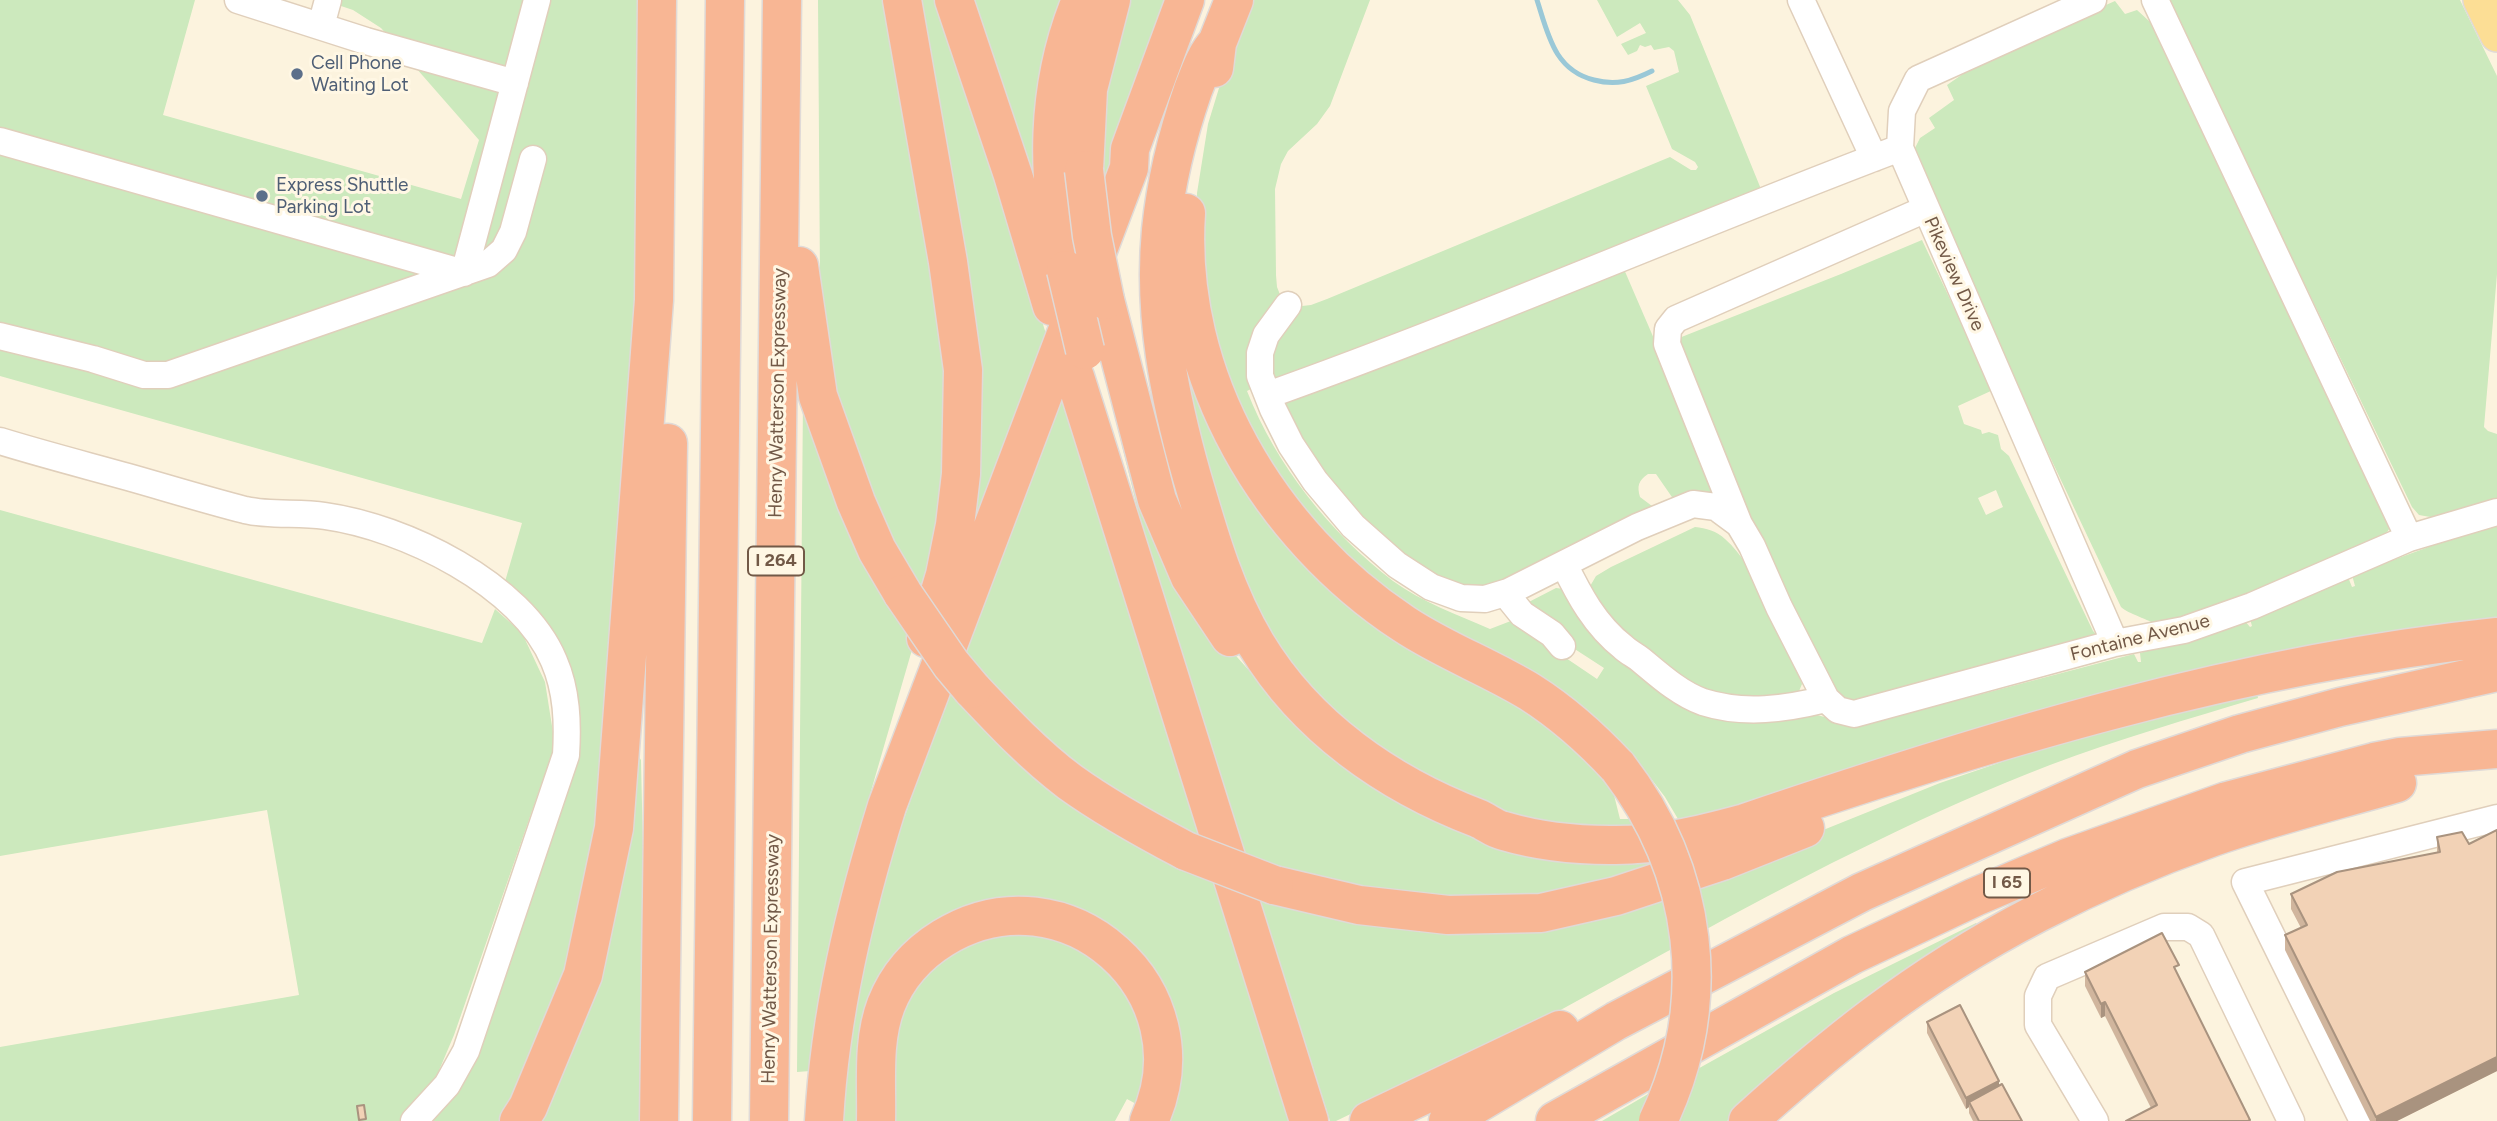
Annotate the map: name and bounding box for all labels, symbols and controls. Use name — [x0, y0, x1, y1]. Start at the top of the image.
place label: Cell Phone Waiting Lot — [311, 52, 409, 96]
marker: Cell Phone Waiting Lot — [289, 66, 305, 82]
place label: Express Shuttle Parking Lot — [276, 174, 408, 218]
marker: Express Shuttle Parking Lot — [254, 188, 270, 204]
street label: Pikeview Drive — [1919, 213, 1989, 335]
street label: Henry Watterson Expressway — [764, 268, 792, 518]
road number: I 264 — [748, 546, 804, 576]
street label: Fontaine Avenue — [2068, 610, 2212, 666]
street label: Henry Watterson Expressway — [757, 834, 785, 1084]
road number: I 65 — [1984, 868, 2030, 898]

